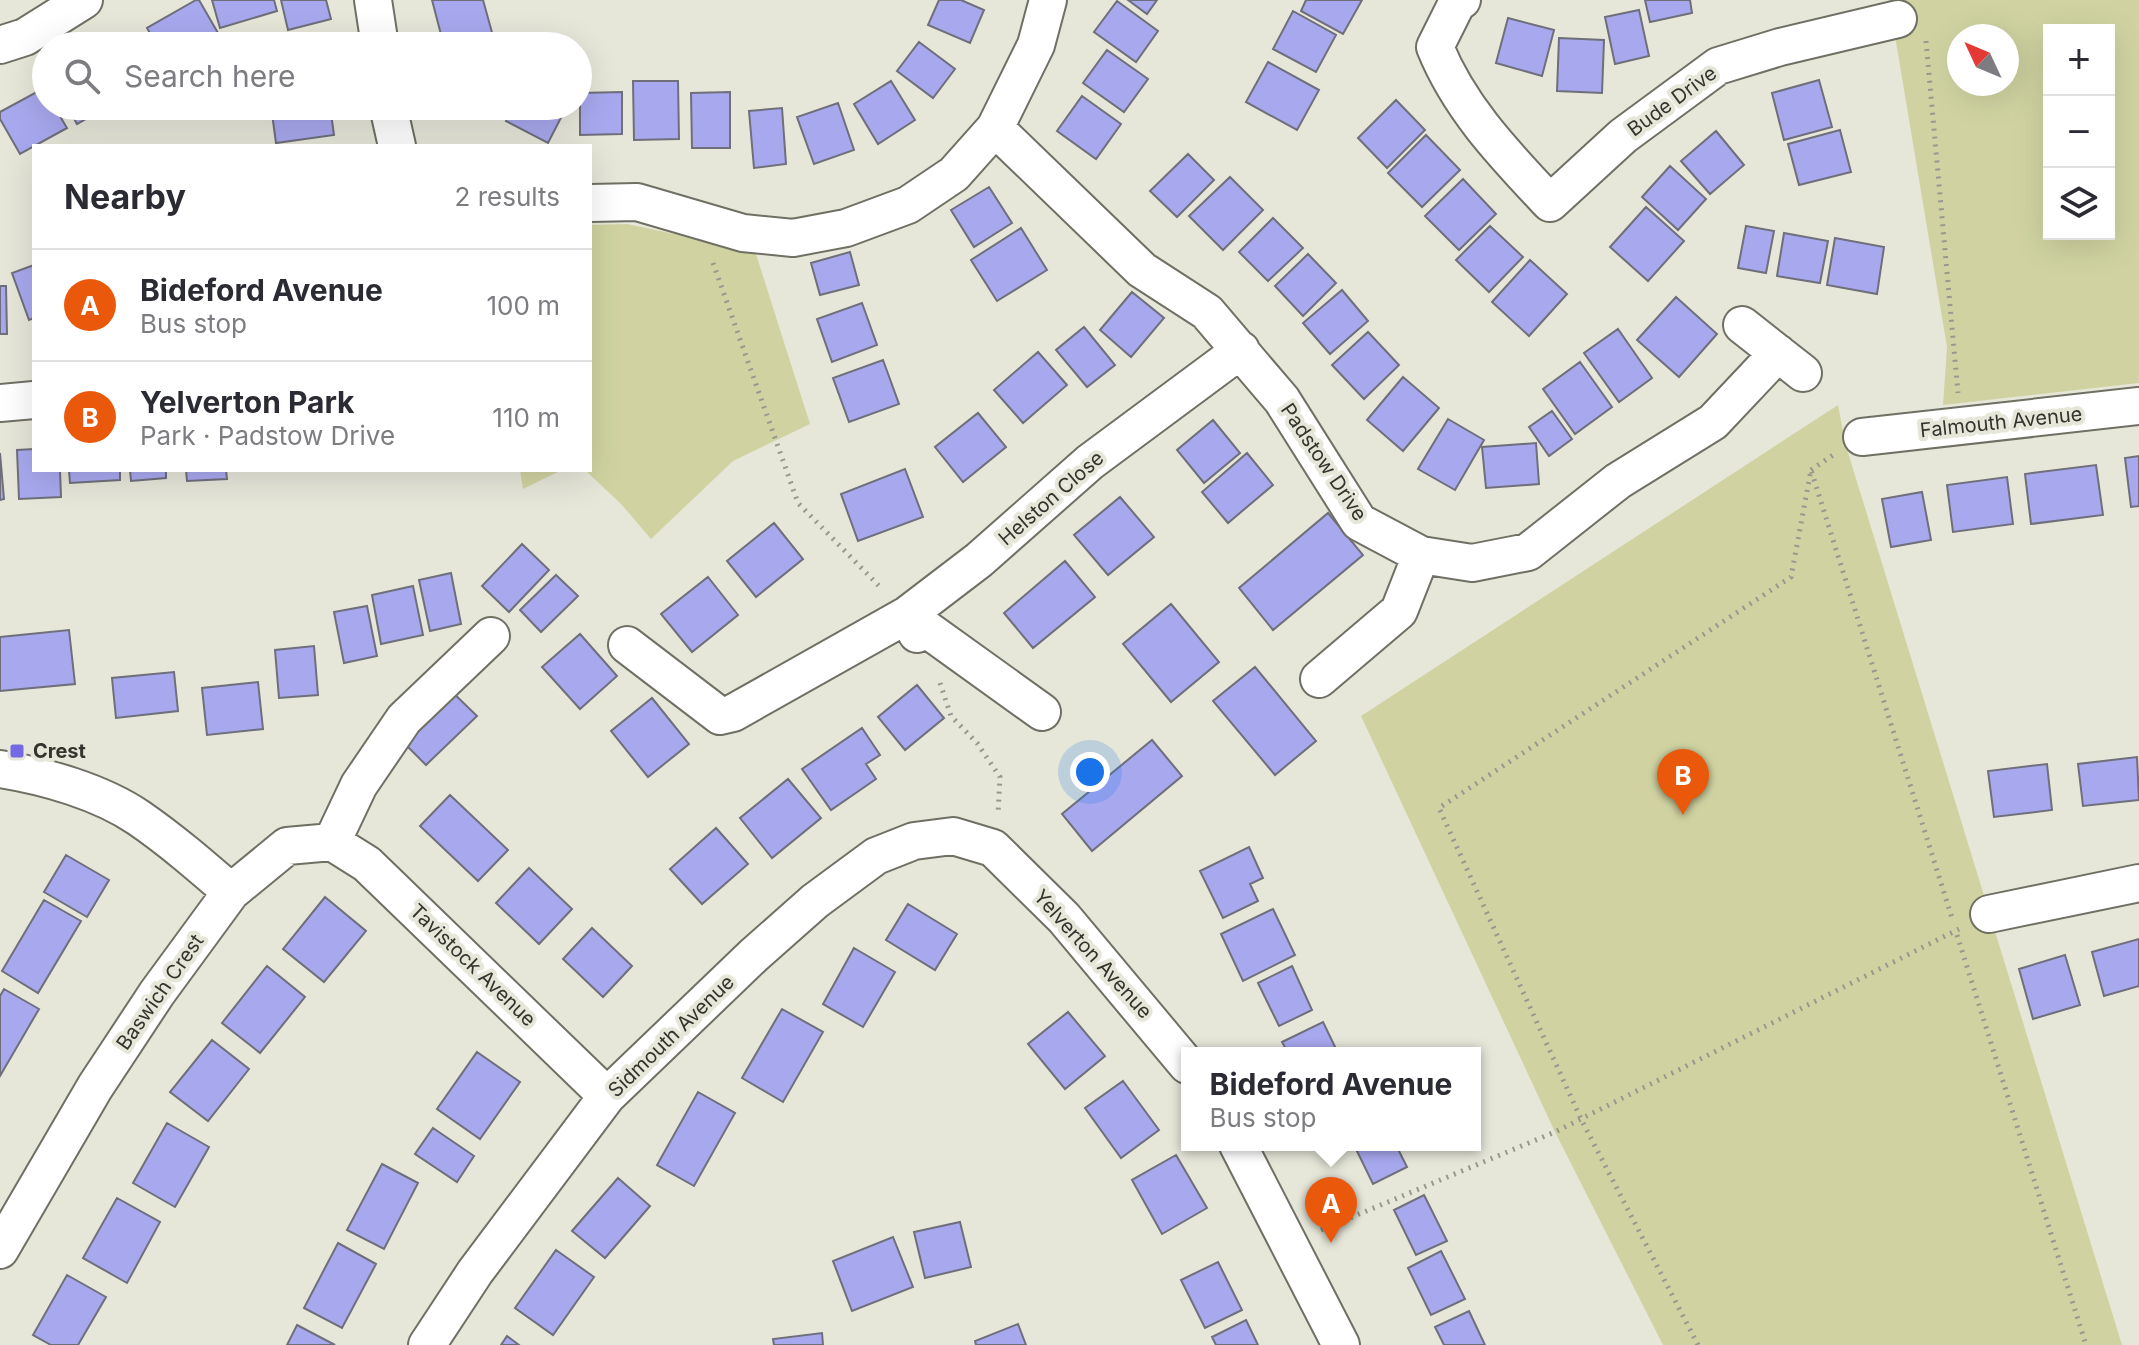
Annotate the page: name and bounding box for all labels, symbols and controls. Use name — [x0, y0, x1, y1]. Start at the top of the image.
north arrow — [1947, 24, 2019, 96]
map controls — [2043, 24, 2115, 240]
button: + — [2043, 24, 2115, 96]
search box — [32, 32, 592, 120]
icon: search — [60, 54, 104, 98]
text: Search here — [124, 58, 296, 94]
street label: Bude Drive — [1623, 61, 1721, 141]
button: − — [2043, 96, 2115, 168]
button: layers — [2043, 168, 2115, 240]
text: Nearby — [64, 176, 186, 217]
text: 2 results — [455, 181, 560, 212]
text: Bideford Avenue — [140, 272, 383, 308]
text: A — [80, 290, 100, 321]
text: 100 m — [487, 290, 560, 321]
text: Bus stop — [140, 308, 247, 339]
text: Yelverton Park — [140, 384, 355, 420]
street label: Padstow Drive — [1276, 399, 1372, 525]
text: B — [81, 402, 99, 433]
text: 110 m — [492, 402, 560, 433]
street label: Falmouth Avenue — [1919, 402, 2083, 442]
text: Park · Padstow Drive — [140, 420, 395, 451]
street label: Helston Close — [994, 446, 1108, 550]
place label: Crest — [33, 739, 86, 763]
marker: Crest — [8, 742, 26, 760]
pin: B — [1657, 749, 1709, 815]
your location — [1070, 752, 1110, 792]
street label: Yelverton Avenue — [1029, 885, 1157, 1023]
street label: Tavistock Avenue — [405, 899, 541, 1031]
street label: Baswich Crest — [111, 929, 209, 1054]
street label: Sidmouth Avenue — [603, 970, 739, 1102]
popup — [1181, 1047, 1481, 1151]
text: Bideford Avenue — [1210, 1066, 1452, 1102]
text: Bus stop — [1210, 1102, 1316, 1133]
pin: A — [1305, 1177, 1357, 1243]

